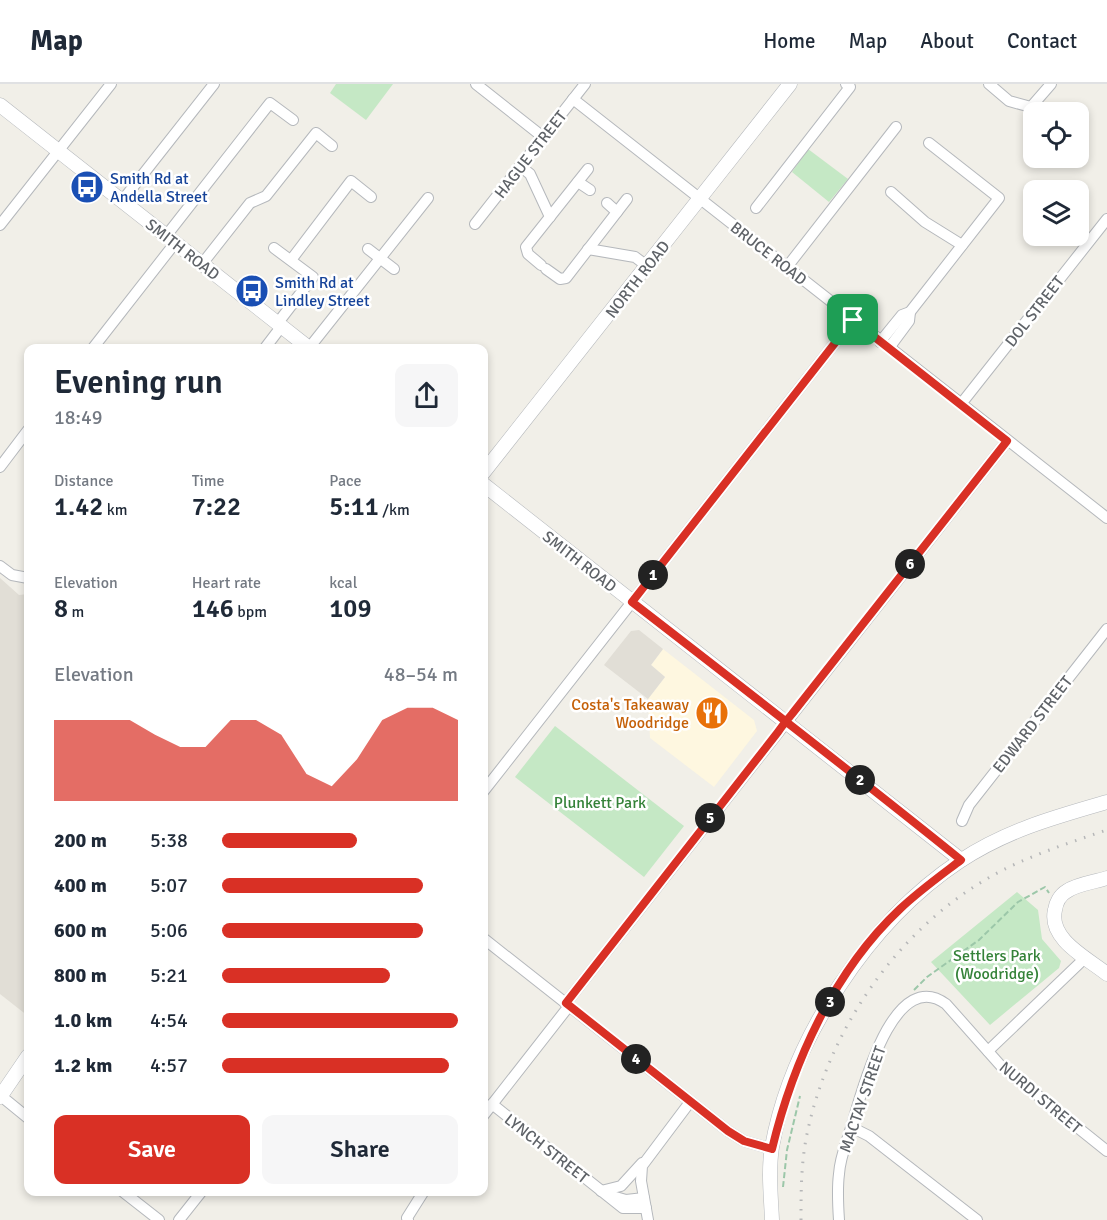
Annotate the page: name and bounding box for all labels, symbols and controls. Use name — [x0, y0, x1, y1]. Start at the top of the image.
text: Map — [30, 24, 83, 58]
text: Home — [763, 28, 816, 54]
text: Map — [849, 28, 887, 54]
text: About — [920, 28, 974, 54]
text: Contact — [1007, 28, 1077, 54]
map controls — [1023, 102, 1089, 246]
button: locate — [1023, 102, 1089, 168]
street label: HAGUE STREET — [490, 107, 571, 202]
bus stop icon: Smith Rd at Andella Street — [69, 169, 105, 205]
place label: Smith Rd at Andella Street — [110, 169, 208, 207]
button: layers — [1023, 180, 1089, 246]
street label: SMITH ROAD — [141, 215, 223, 285]
street label: BRUCE ROAD — [726, 218, 811, 290]
street label: NORTH ROAD — [601, 237, 674, 322]
street label: DOL STREET — [1001, 272, 1069, 351]
bus stop icon: Smith Rd at Lindley Street — [234, 273, 270, 309]
place label: Smith Rd at Lindley Street — [275, 273, 370, 311]
pin — [827, 294, 878, 345]
icon: arrive — [836, 303, 869, 336]
text: Evening run — [54, 362, 223, 403]
button: share — [395, 364, 458, 427]
text: 18:49 — [54, 405, 103, 430]
text: Distance — [54, 471, 114, 491]
text: Time — [192, 471, 225, 491]
text: Pace — [329, 471, 362, 491]
text: 1.42 — [54, 491, 103, 523]
text: 7:22 — [192, 491, 241, 523]
text: 5:11 — [329, 491, 379, 523]
text: km — [103, 500, 128, 520]
text: /km — [379, 500, 410, 520]
street label: SMITH ROAD — [538, 527, 620, 597]
pin: 6 — [895, 549, 925, 579]
text: 6 — [906, 554, 914, 574]
pin: 1 — [638, 560, 668, 590]
text: 1 — [649, 565, 657, 585]
text: Elevation — [54, 573, 118, 593]
text: Heart rate — [192, 573, 261, 593]
text: kcal — [329, 573, 357, 593]
text: 8 — [54, 593, 68, 625]
text: 146 — [192, 593, 234, 625]
text: 109 — [329, 593, 371, 625]
text: m — [68, 602, 84, 622]
text: bpm — [234, 602, 267, 622]
text: Elevation — [54, 662, 134, 687]
text: 48–54 m — [384, 662, 458, 687]
street label: EDWARD STREET — [989, 672, 1077, 777]
place label: Costa's Takeaway Woodridge — [571, 695, 690, 733]
restaurant icon: Costa's Takeaway Woodridge — [694, 695, 730, 731]
pin: 2 — [845, 765, 875, 795]
text: 2 — [856, 770, 864, 790]
park label: Plunkett Park — [554, 793, 646, 813]
pin: 5 — [695, 803, 725, 833]
text: 5 — [706, 808, 714, 828]
text: 200 m — [54, 828, 107, 853]
text: 5:38 — [150, 828, 188, 853]
text: 400 m — [54, 873, 107, 898]
text: 5:07 — [150, 873, 188, 898]
text: 600 m — [54, 918, 107, 943]
text: 5:06 — [150, 918, 188, 943]
park label: Settlers Park (Woodridge) — [953, 946, 1041, 984]
text: 800 m — [54, 963, 107, 988]
text: 5:21 — [150, 963, 188, 988]
pin: 3 — [815, 987, 845, 1017]
text: 3 — [826, 992, 834, 1012]
text: 1.0 km — [54, 1008, 112, 1033]
text: 4:54 — [150, 1008, 188, 1033]
street label: MACTAY STREET — [835, 1043, 891, 1155]
pin: 4 — [621, 1044, 651, 1074]
text: 4 — [632, 1049, 640, 1069]
text: 1.2 km — [54, 1053, 112, 1078]
text: 4:57 — [150, 1053, 188, 1078]
street label: NURDI STREET — [995, 1057, 1086, 1138]
street label: LYNCH STREET — [500, 1110, 593, 1188]
button: Save — [54, 1115, 250, 1184]
button: Share — [262, 1115, 458, 1184]

